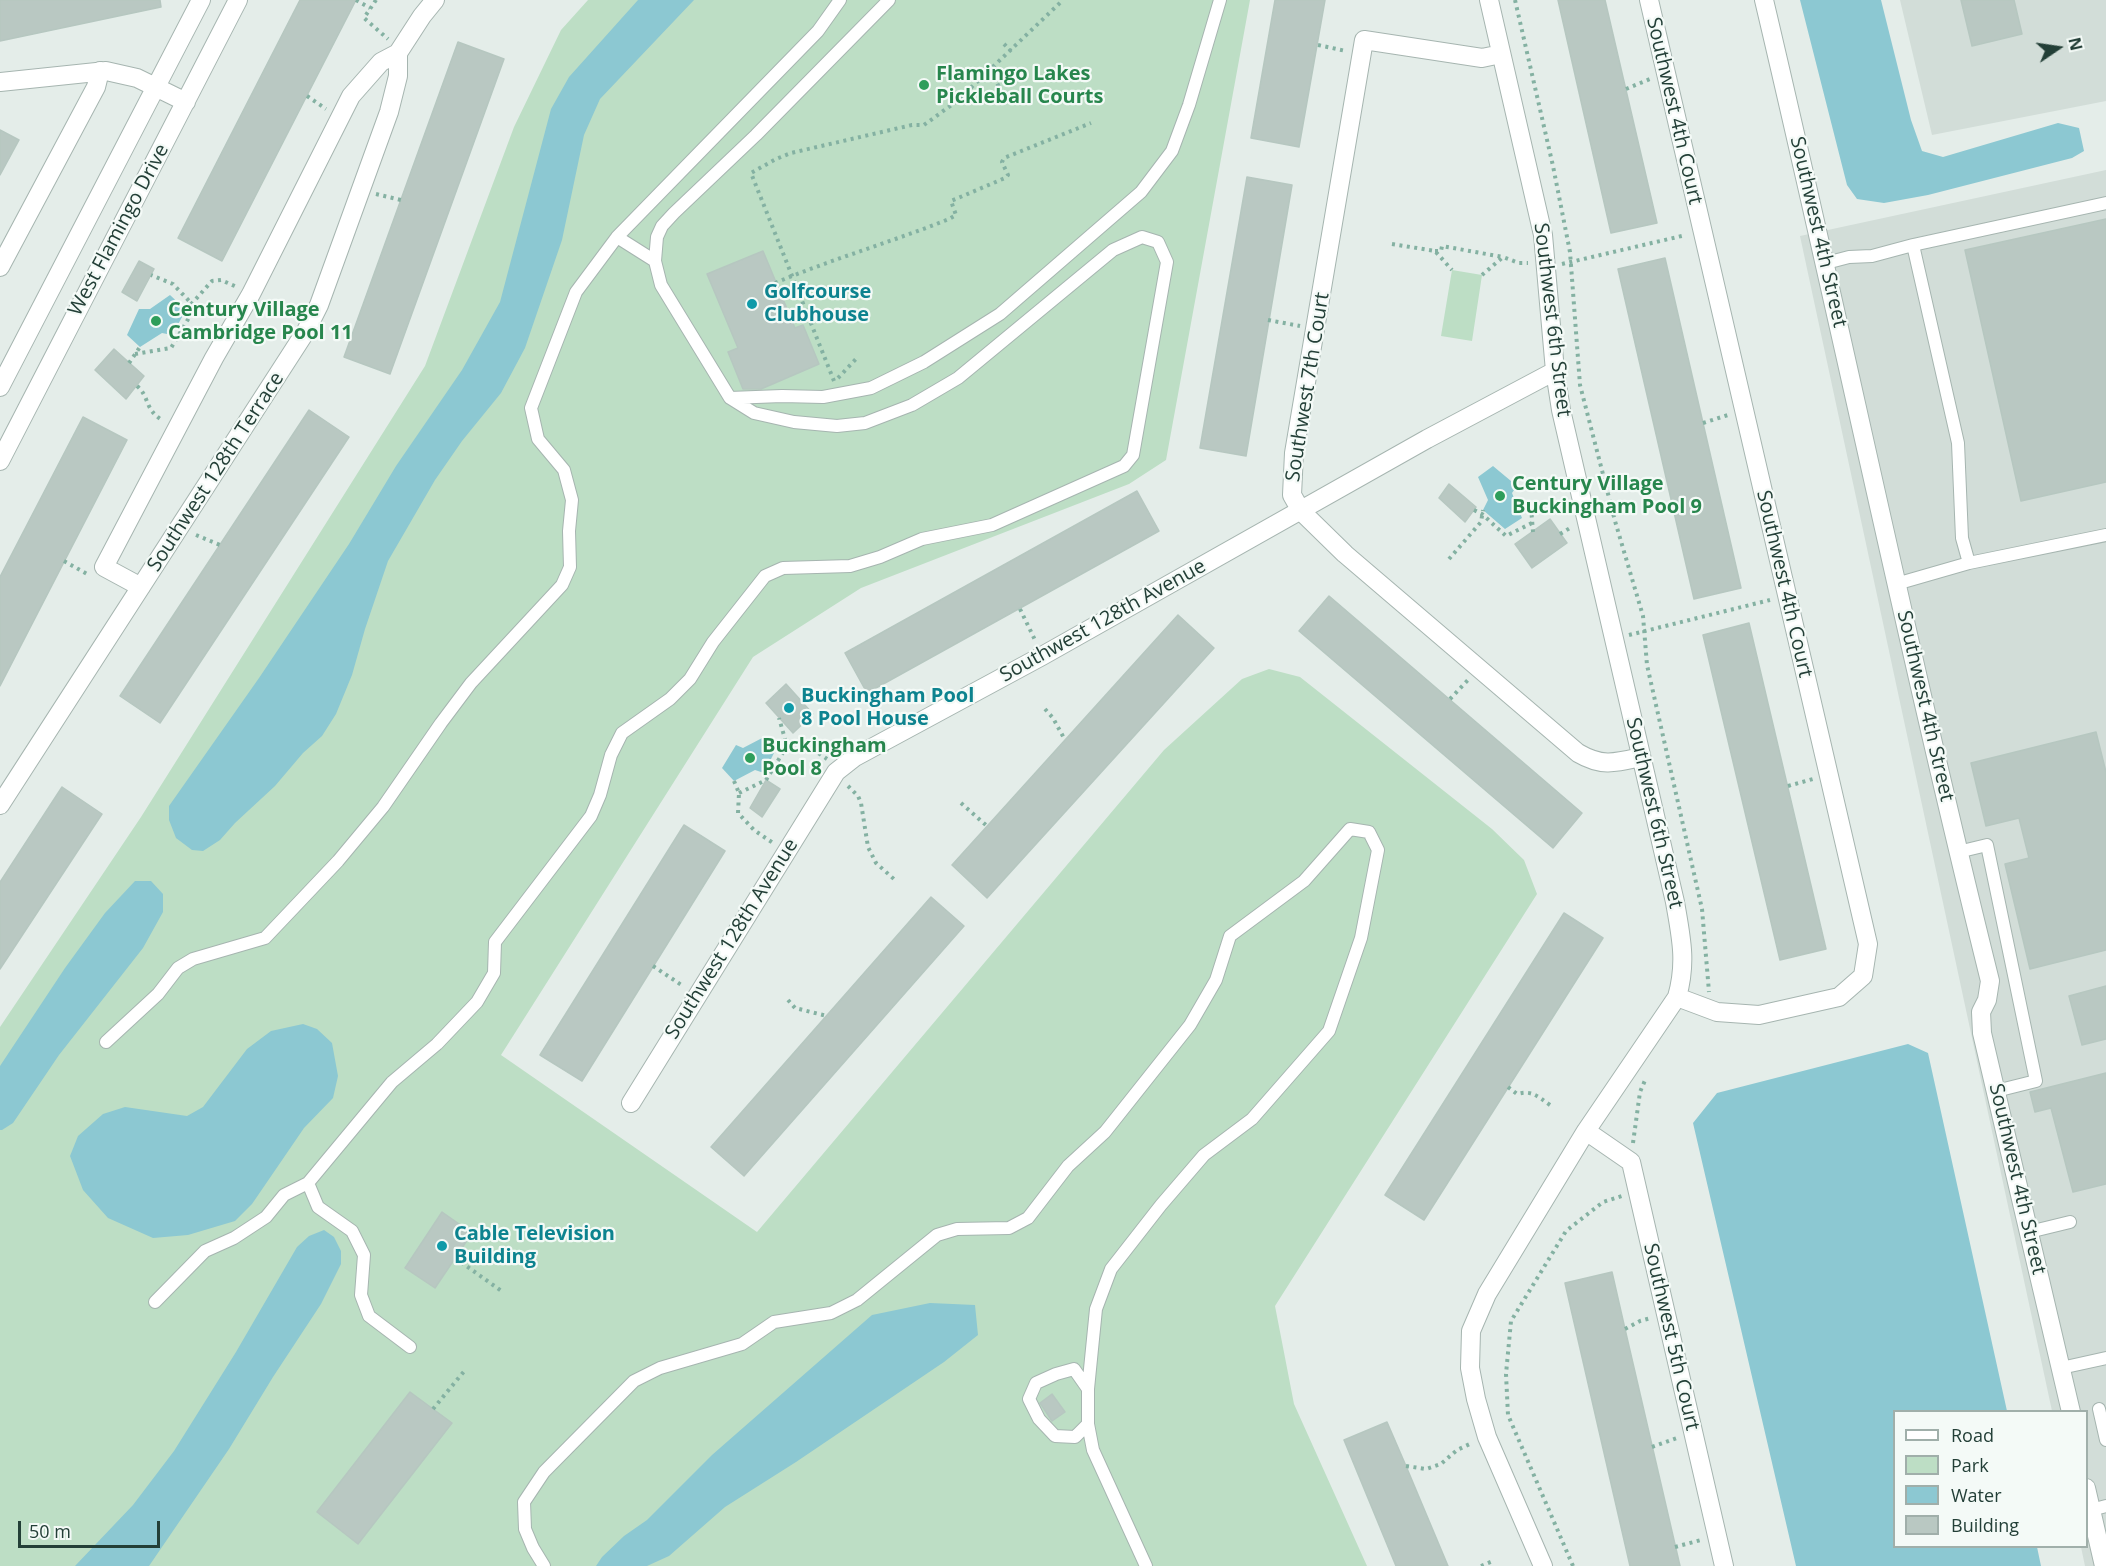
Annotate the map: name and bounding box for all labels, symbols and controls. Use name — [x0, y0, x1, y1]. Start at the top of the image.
street label: Southwest 4th Court — [1641, 15, 1707, 207]
north arrow — [2028, 18, 2088, 78]
text: N — [2063, 35, 2088, 53]
place label: Flamingo Lakes Pickleball Courts — [936, 62, 1103, 109]
marker: Flamingo Lakes Pickleball Courts — [917, 78, 931, 92]
street label: Southwest 4th Street — [1784, 134, 1852, 330]
street label: West Flamingo Drive — [64, 140, 174, 320]
street label: Southwest 6th Street — [1528, 222, 1576, 418]
place label: Golfcourse Clubhouse — [764, 280, 871, 327]
street label: Southwest 7th Court — [1281, 291, 1335, 483]
marker: Golfcourse Clubhouse — [745, 297, 759, 311]
place label: Century Village Cambridge Pool 11 — [168, 298, 353, 345]
marker: Century Village Cambridge Pool 11 — [149, 314, 163, 328]
street label: Southwest 128th Terrace — [143, 368, 289, 576]
place label: Century Village Buckingham Pool 9 — [1512, 472, 1702, 519]
street label: Southwest 4th Court — [1751, 488, 1817, 680]
marker: Century Village Buckingham Pool 9 — [1493, 489, 1507, 503]
street label: Southwest 128th Avenue — [996, 554, 1210, 688]
street label: Southwest 4th Street — [1891, 608, 1959, 804]
place label: Buckingham Pool 8 Pool House — [801, 684, 974, 731]
marker: Buckingham Pool 8 Pool House — [782, 701, 796, 715]
street label: Southwest 6th Street — [1620, 715, 1688, 911]
place label: Buckingham Pool 8 — [762, 734, 887, 781]
marker: Buckingham Pool 8 — [743, 751, 757, 765]
street label: Southwest 128th Avenue — [660, 834, 804, 1044]
street label: Southwest 4th Street — [1983, 1081, 2051, 1277]
place label: Cable Television Building — [454, 1222, 615, 1269]
marker: Cable Television Building — [435, 1239, 449, 1253]
street label: Southwest 5th Court — [1638, 1241, 1704, 1433]
legend — [1893, 1410, 2088, 1548]
text: Road — [1951, 1423, 1994, 1447]
text: Park — [1951, 1453, 1989, 1477]
text: Water — [1951, 1483, 2002, 1507]
scale bar — [21, 1509, 164, 1547]
text: Building — [1951, 1513, 2019, 1537]
text: 50 m — [29, 1519, 71, 1543]

